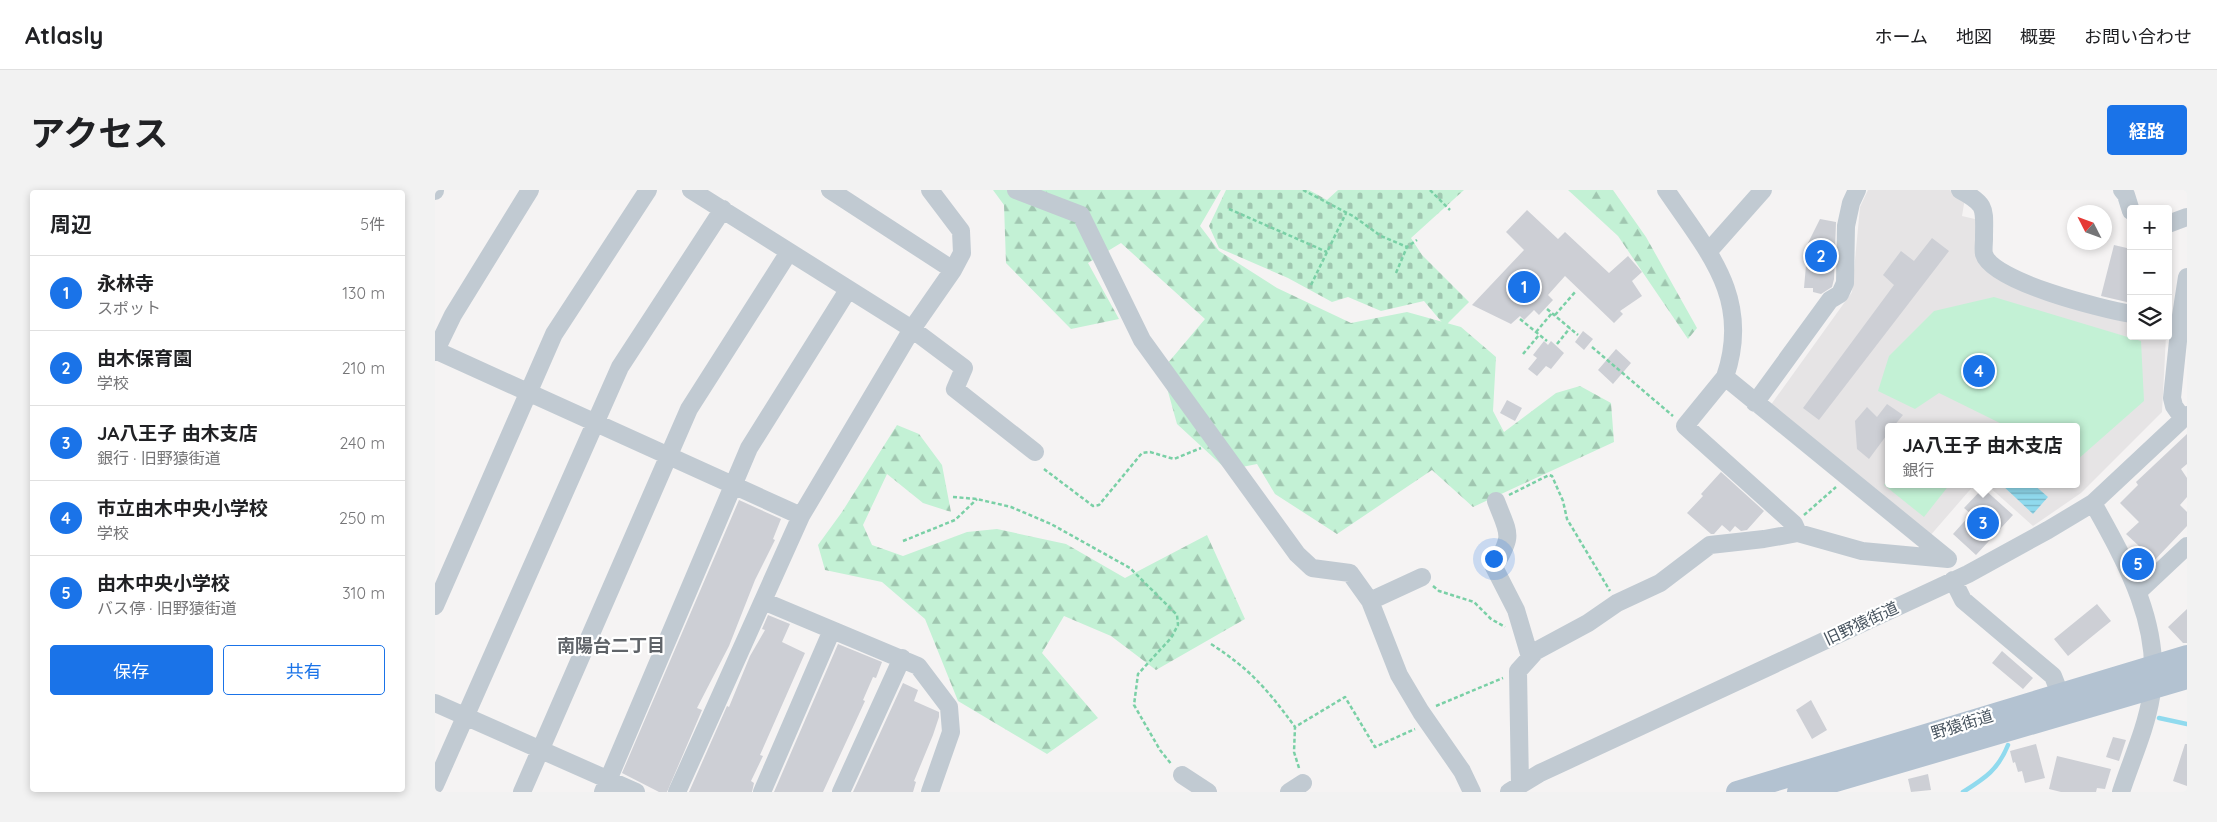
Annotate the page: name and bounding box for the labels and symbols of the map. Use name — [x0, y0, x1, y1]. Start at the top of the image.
north arrow — [2067, 205, 2112, 250]
pin: 2 — [1805, 237, 1837, 275]
pin: 1 — [1508, 268, 1540, 306]
pin: 4 — [1963, 352, 1995, 390]
pin: 3 — [1967, 504, 1999, 542]
pin: 5 — [2122, 545, 2154, 583]
your location — [1481, 546, 1507, 572]
street label: 旧野猿街道 — [1821, 597, 1901, 649]
district label: 南陽台二丁目 — [557, 634, 665, 657]
street label: 野猿街道 — [1928, 705, 1996, 743]

